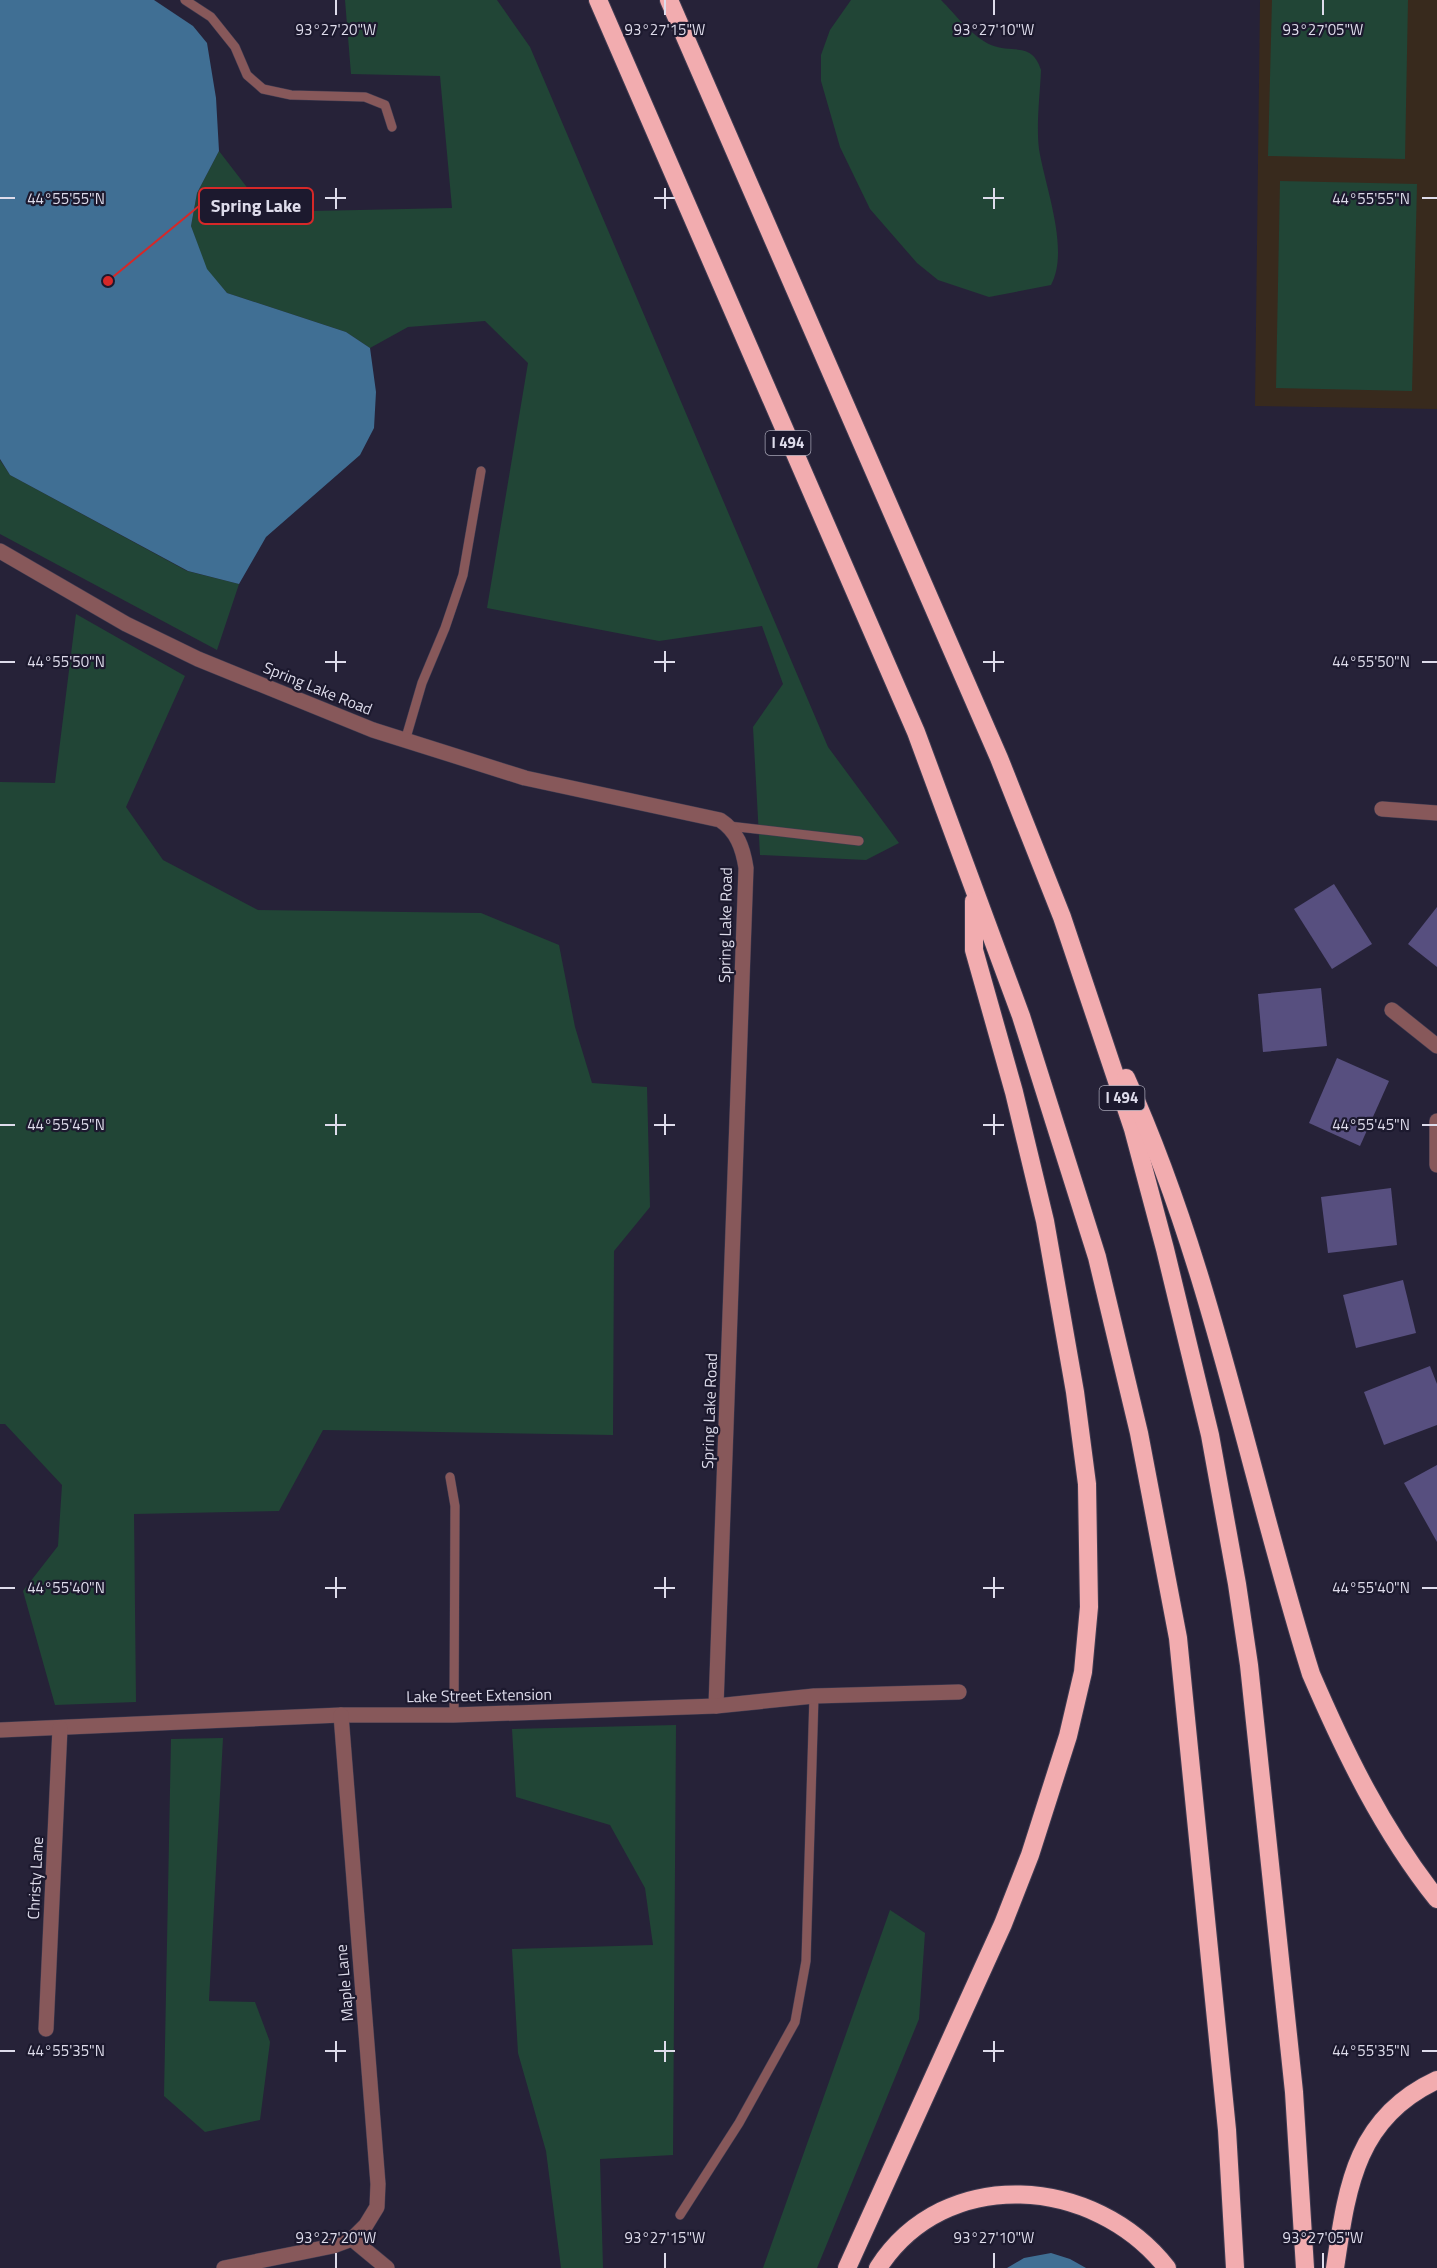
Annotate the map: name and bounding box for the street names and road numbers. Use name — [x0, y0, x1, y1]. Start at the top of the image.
road number: I 494 — [766, 431, 810, 455]
street label: Spring Lake Road — [260, 655, 376, 721]
street label: Spring Lake Road — [712, 867, 738, 983]
road number: I 494 — [1100, 1086, 1144, 1110]
street label: Spring Lake Road — [695, 1353, 723, 1469]
street label: Lake Street Extension — [406, 1682, 552, 1708]
street label: Christy Lane — [21, 1836, 49, 1920]
street label: Maple Lane — [329, 1943, 359, 2023]

